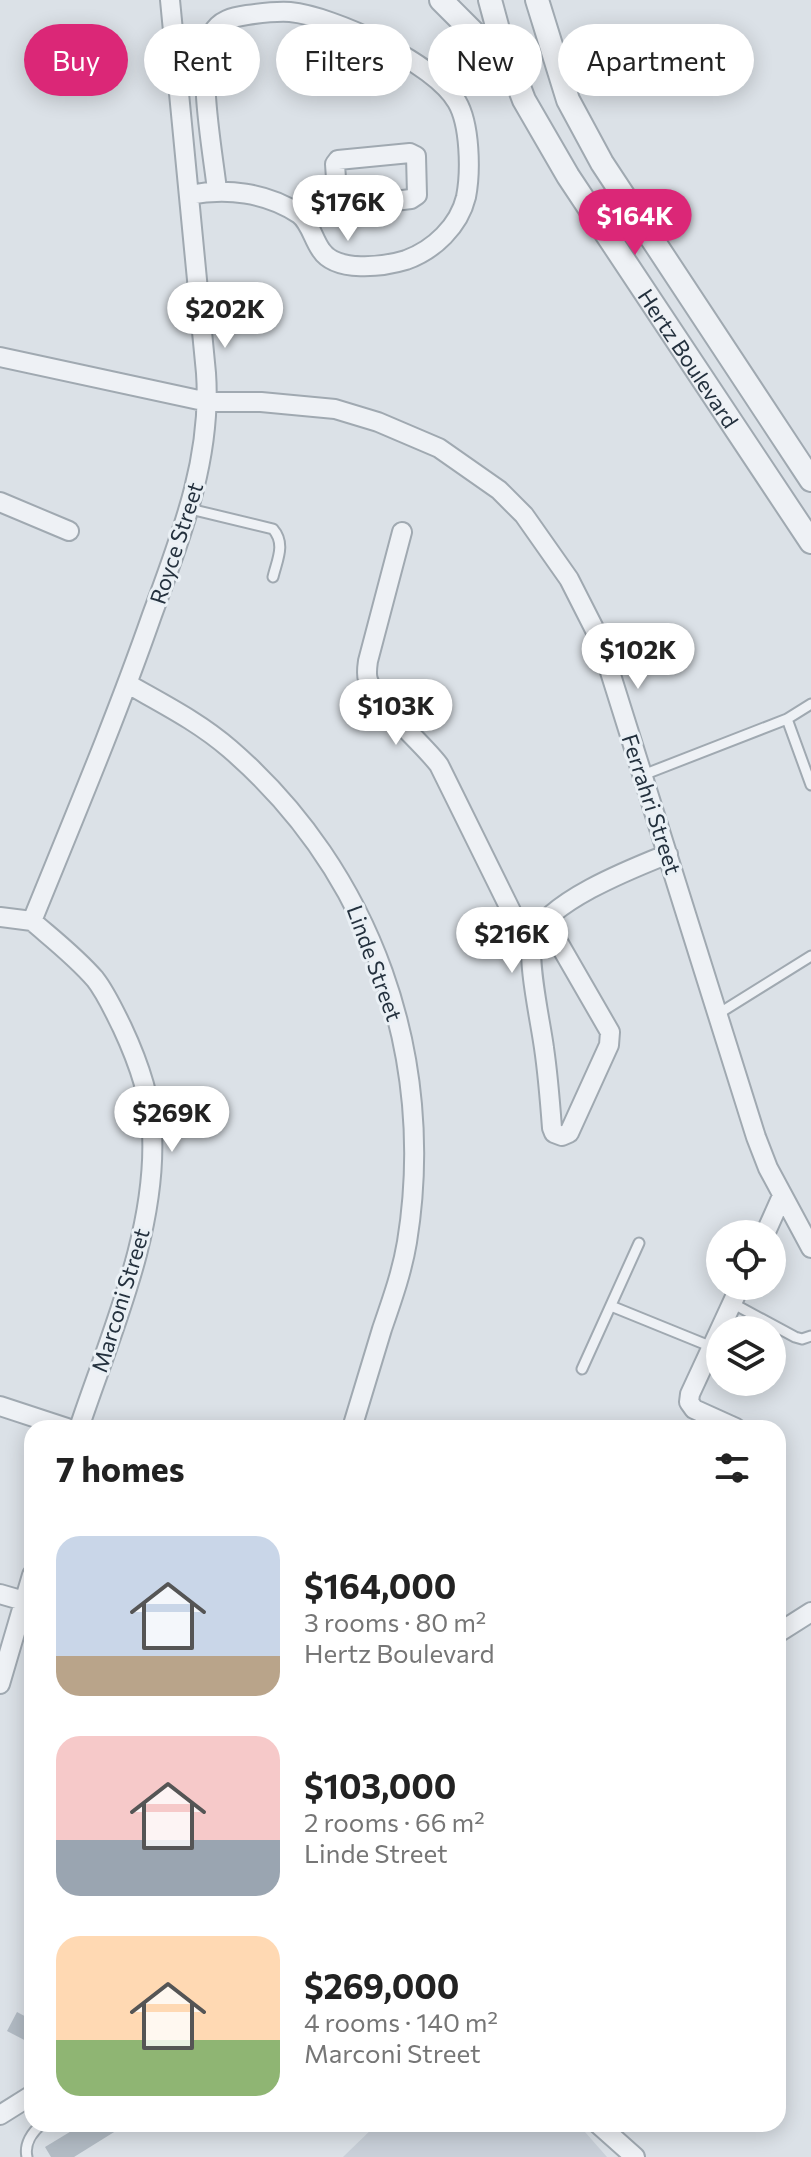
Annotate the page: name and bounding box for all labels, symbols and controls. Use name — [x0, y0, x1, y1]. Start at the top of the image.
chip: Buy — [24, 24, 128, 96]
chip: Rent — [144, 24, 260, 96]
chip: Filters — [276, 24, 412, 96]
chip: New — [428, 24, 542, 96]
chip: Apartment — [558, 24, 754, 96]
pin: $176K — [292, 175, 404, 243]
text: $176K — [310, 185, 386, 216]
pin: $164K — [579, 189, 691, 257]
text: $164K — [597, 199, 673, 230]
pin: $202K — [169, 282, 281, 350]
street label: Hertz Boulevard — [633, 283, 745, 433]
text: $202K — [185, 292, 265, 323]
street label: Royce Street — [144, 479, 208, 607]
pin: $102K — [582, 623, 694, 691]
text: $102K — [600, 633, 676, 664]
pin: $103K — [340, 679, 452, 747]
text: $103K — [357, 689, 435, 720]
street label: Ferrahri Street — [617, 730, 687, 878]
street label: Linde Street — [342, 901, 408, 1025]
pin: $216K — [456, 907, 568, 975]
text: $216K — [474, 917, 550, 948]
pin: $269K — [116, 1086, 228, 1154]
text: $269K — [132, 1096, 212, 1127]
map controls — [706, 1220, 786, 1396]
button: locate — [706, 1220, 786, 1300]
street label: Marconi Street — [85, 1225, 155, 1375]
button: layers — [706, 1316, 786, 1396]
icon: filters — [710, 1446, 754, 1490]
text: 7 homes — [56, 1447, 185, 1489]
text: $164,000 — [304, 1564, 456, 1606]
icon: home — [120, 1568, 216, 1664]
text: 3 rooms · 80 m² — [304, 1606, 486, 1637]
text: Hertz Boulevard — [304, 1637, 495, 1668]
text: $103,000 — [304, 1764, 456, 1806]
icon: home — [120, 1768, 216, 1864]
text: 2 rooms · 66 m² — [304, 1806, 485, 1837]
text: Linde Street — [304, 1837, 448, 1868]
text: $269,000 — [304, 1964, 459, 2006]
icon: home — [120, 1968, 216, 2064]
text: 4 rooms · 140 m² — [304, 2006, 498, 2037]
text: Marconi Street — [304, 2037, 481, 2068]

